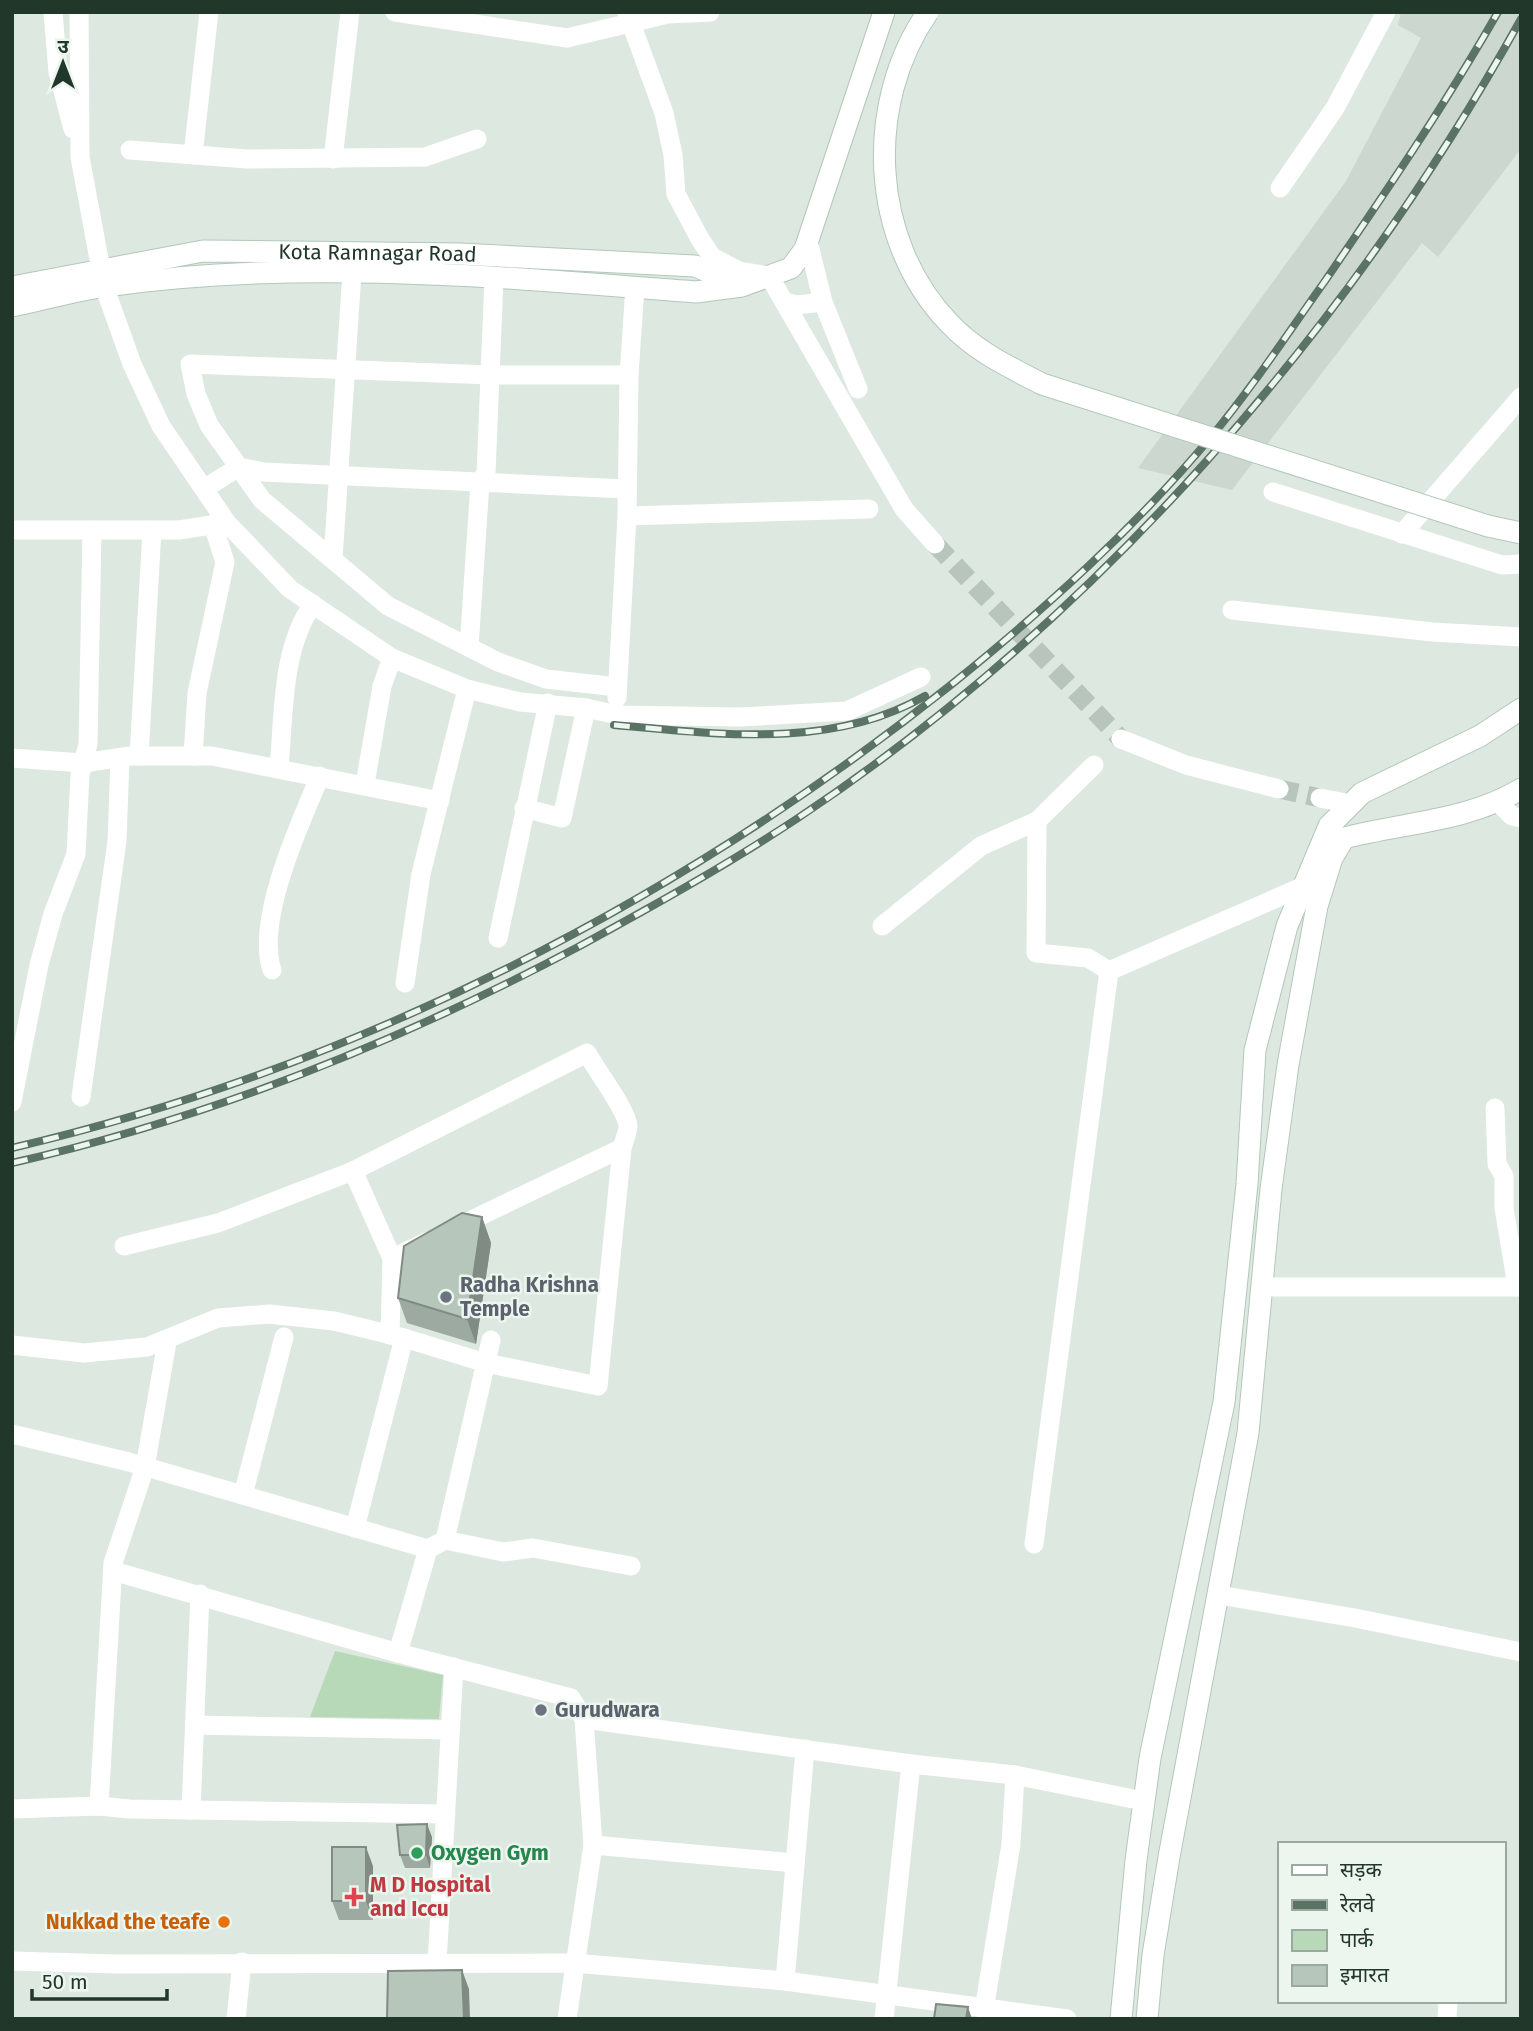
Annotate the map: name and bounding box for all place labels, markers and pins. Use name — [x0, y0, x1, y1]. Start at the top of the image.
place label: Radha Krishna Temple — [460, 1272, 599, 1322]
marker: Radha Krishna Temple — [438, 1289, 454, 1305]
place label: Gurudwara — [555, 1697, 660, 1723]
marker: Gurudwara — [533, 1702, 549, 1718]
place label: Oxygen Gym — [431, 1840, 549, 1866]
marker: Oxygen Gym — [409, 1845, 425, 1861]
place label: M D Hospital and Iccu — [370, 1872, 491, 1922]
marker: M D Hospital and Iccu — [344, 1887, 364, 1907]
place label: Nukkad the teafe — [46, 1909, 210, 1935]
marker: Nukkad the teafe — [216, 1914, 232, 1930]

